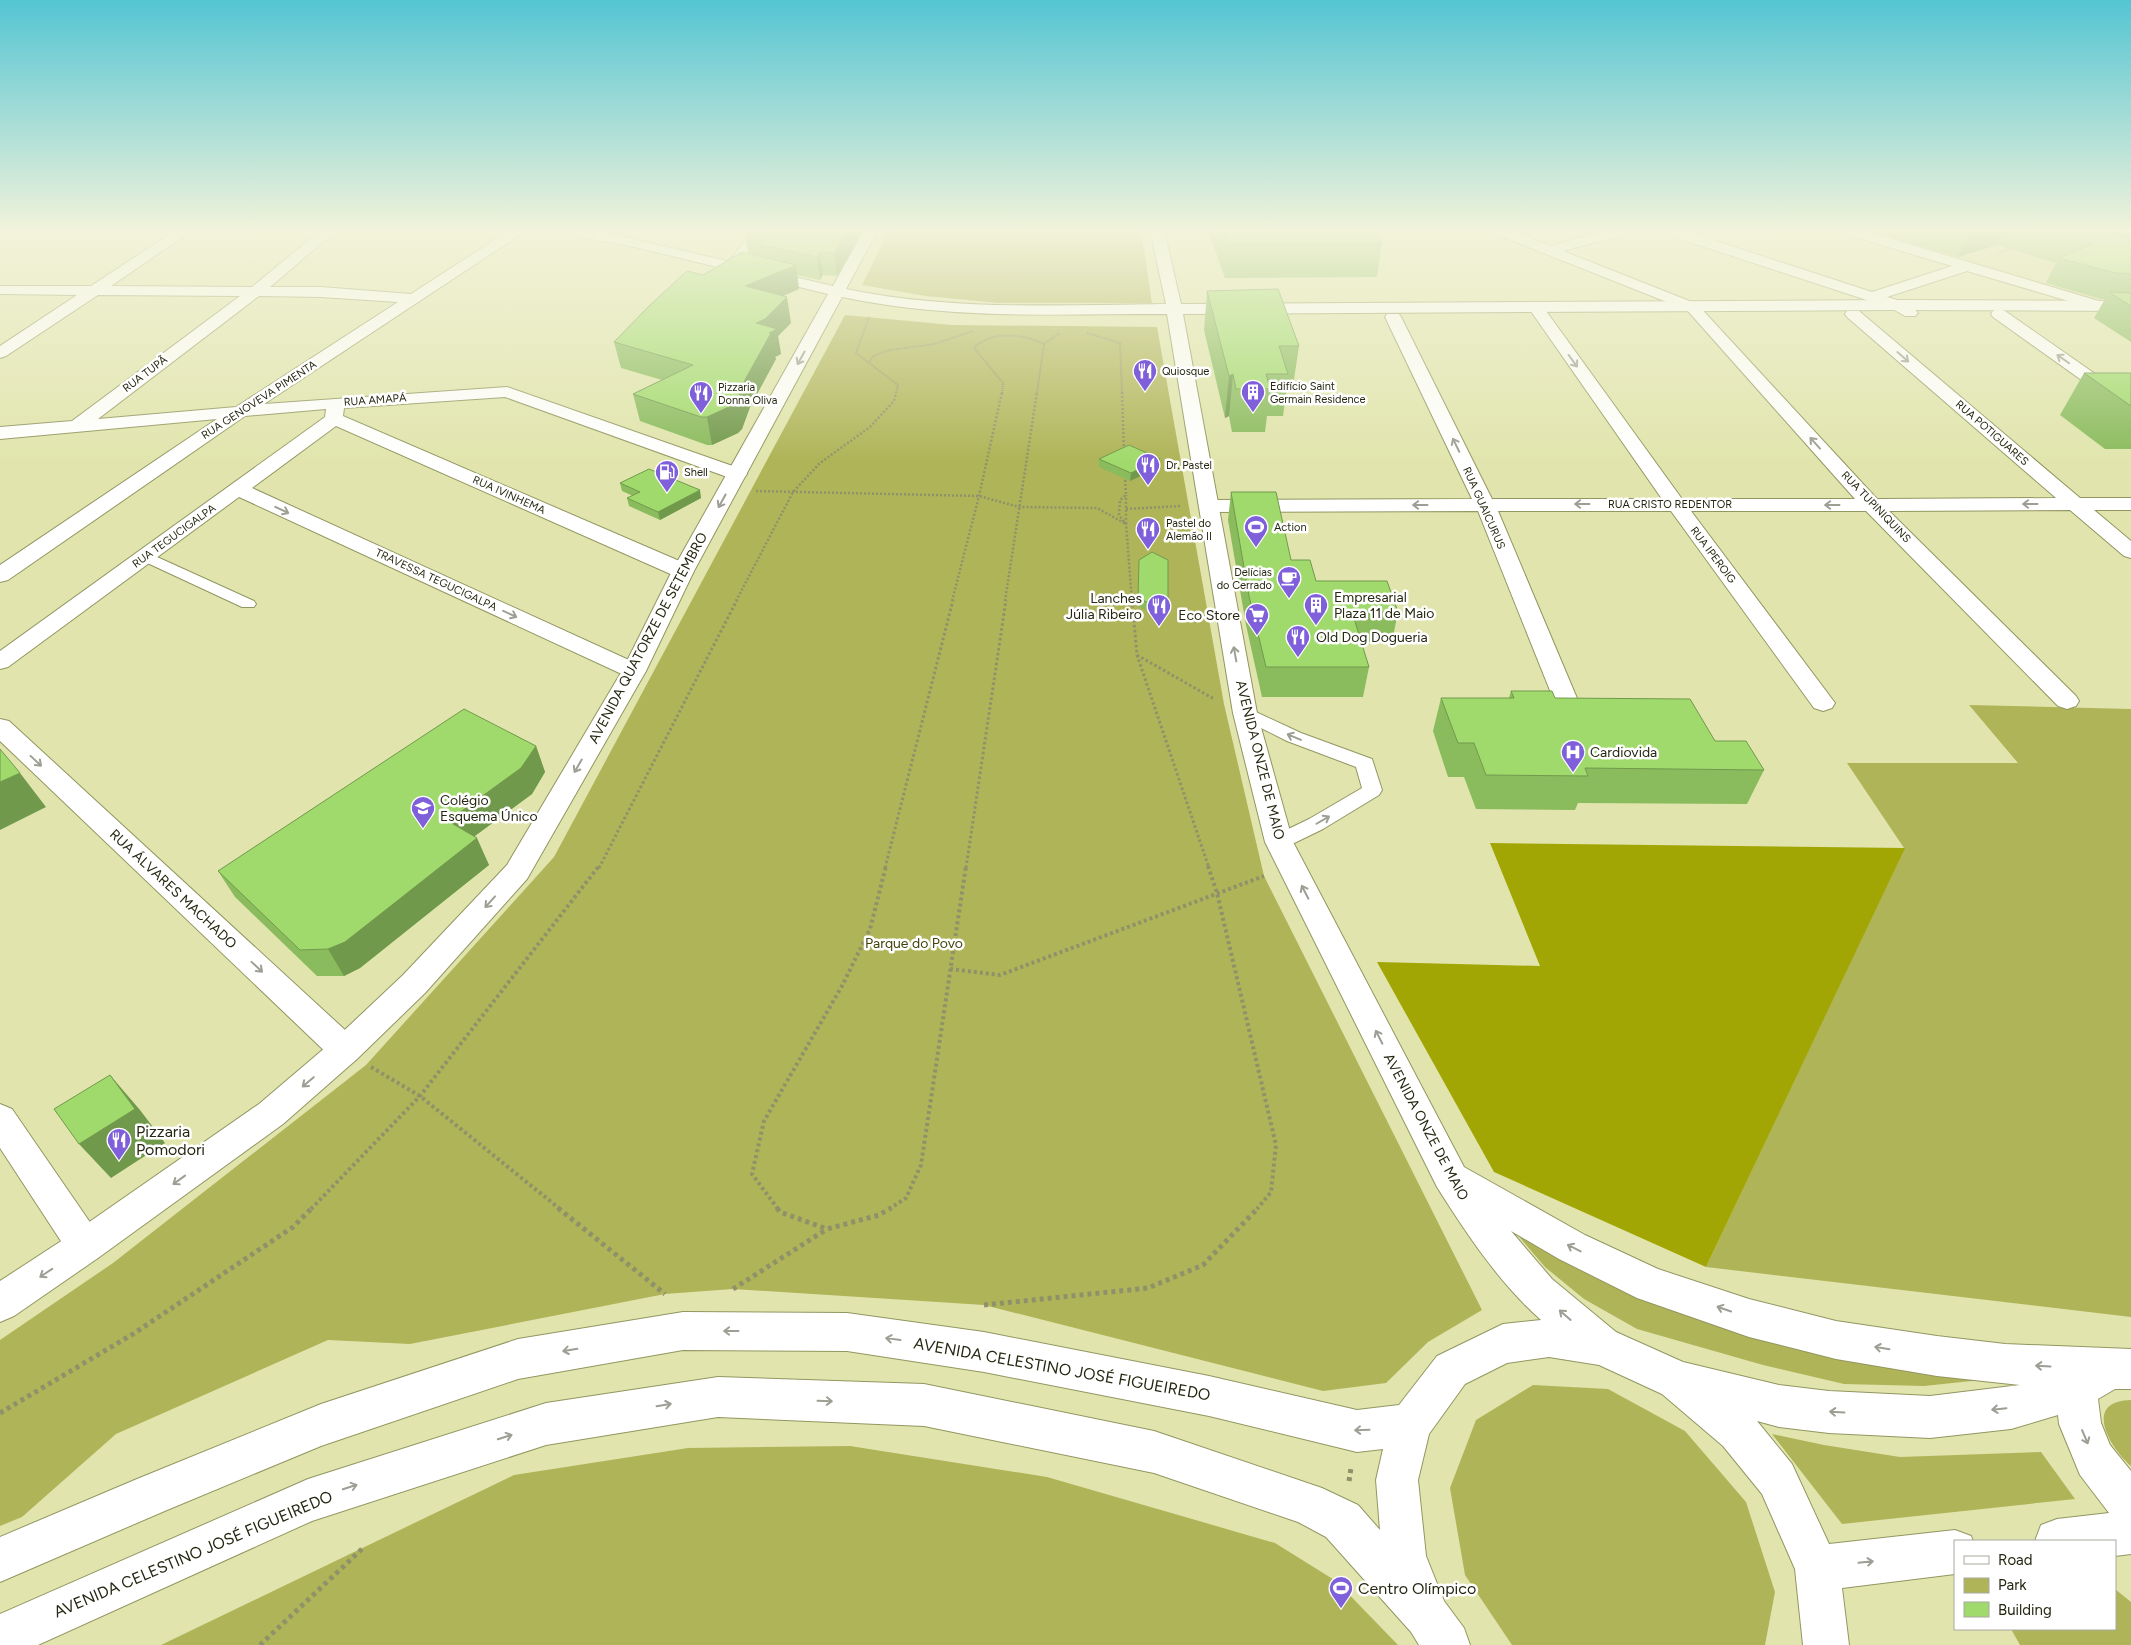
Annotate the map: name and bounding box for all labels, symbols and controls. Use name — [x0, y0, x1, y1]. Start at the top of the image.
one-way arrow — [795, 350, 805, 365]
one-way arrow — [1897, 351, 1910, 363]
street label: RUA TUPÃ — [120, 352, 170, 395]
one-way arrow — [1568, 354, 1578, 368]
one-way arrow — [2056, 354, 2070, 364]
street label: RUA GENOVEVA PIMENTA — [199, 358, 319, 442]
restaurant icon: Quiosque — [1132, 358, 1158, 392]
place label: Quiosque — [1162, 365, 1209, 378]
building icon: Edifício Saint Germain Residence — [1240, 379, 1266, 413]
restaurant icon: Pizzaria Donna Oliva — [688, 380, 714, 414]
place label: Edifício Saint Germain Residence — [1270, 380, 1366, 406]
place label: Pizzaria Donna Oliva — [718, 381, 777, 407]
street label: RUA AMAPÁ — [343, 391, 407, 409]
street label: RUA POTIGUARES — [1953, 398, 2031, 468]
one-way arrow — [1810, 436, 1821, 449]
one-way arrow — [1450, 438, 1460, 453]
restaurant icon: Dr. Pastel — [1135, 452, 1161, 486]
fuel station icon: Shell — [654, 459, 680, 493]
place label: Dr. Pastel — [1166, 459, 1212, 472]
street label: RUA GUAICURUS — [1460, 465, 1508, 551]
place label: Shell — [684, 466, 708, 479]
street label: RUA TUPINIQUINS — [1839, 469, 1914, 546]
street label: RUA IVINHEMA — [471, 473, 548, 517]
one-way arrow — [717, 493, 727, 507]
street label: RUA CRISTO REDENTOR — [1608, 498, 1732, 511]
one-way arrow — [1575, 499, 1591, 509]
one-way arrow — [2022, 499, 2038, 509]
one-way arrow — [1412, 500, 1428, 510]
one-way arrow — [1825, 500, 1841, 509]
street label: RUA TEGUCIGALPA — [130, 501, 219, 571]
one-way arrow — [274, 505, 289, 515]
sports icon: Action — [1243, 514, 1269, 548]
restaurant icon: Pastel do Alemão II — [1135, 516, 1161, 550]
place label: Pastel do Alemão II — [1166, 517, 1212, 543]
place label: Action — [1274, 521, 1307, 534]
street label: RUA IPEROIG — [1688, 524, 1738, 586]
street label: AVENIDA QUATORZE DE SETEMBRO — [585, 529, 711, 746]
street label: TRAVESSA TEGUCIGALPA — [373, 546, 499, 614]
cafe icon: Delícias do Cerrado — [1276, 565, 1302, 599]
place label: Delícias do Cerrado — [1217, 566, 1272, 592]
place label: Empresarial Plaza 11 de Maio — [1334, 589, 1434, 622]
place label: Lanches Júlia Ribeiro — [1066, 590, 1142, 623]
building icon: Empresarial Plaza 11 de Maio — [1303, 592, 1329, 626]
restaurant icon: Lanches Júlia Ribeiro — [1146, 593, 1172, 627]
supermarket icon: Eco Store — [1244, 602, 1270, 636]
place label: Eco Store — [1178, 607, 1240, 624]
one-way arrow — [502, 609, 517, 619]
restaurant icon: Old Dog Dogueria — [1285, 624, 1311, 658]
place label: Old Dog Dogueria — [1316, 629, 1428, 646]
one-way arrow — [1229, 646, 1239, 662]
street label: AVENIDA ONZE DE MAIO — [1232, 678, 1288, 842]
one-way arrow — [1287, 731, 1302, 741]
hospital icon: Cardiovida — [1560, 739, 1586, 773]
place label: Cardiovida — [1590, 744, 1657, 761]
one-way arrow — [29, 755, 42, 767]
one-way arrow — [573, 759, 583, 773]
place label: Colégio Esquema Único — [440, 792, 538, 825]
school or university icon: Colégio Esquema Único — [410, 795, 436, 829]
one-way arrow — [1315, 814, 1329, 824]
street label: RUA ÁLVARES MACHADO — [106, 826, 240, 952]
one-way arrow — [1300, 885, 1309, 900]
one-way arrow — [484, 895, 495, 908]
park label: Parque do Povo — [865, 935, 963, 952]
one-way arrow — [250, 961, 263, 973]
one-way arrow — [1374, 1030, 1383, 1045]
street label: AVENIDA ONZE DE MAIO — [1380, 1051, 1472, 1203]
one-way arrow — [302, 1076, 315, 1088]
place label: Pizzaria Pomodori — [136, 1122, 205, 1159]
restaurant icon: Pizzaria Pomodori — [106, 1127, 132, 1161]
one-way arrow — [172, 1175, 186, 1185]
one-way arrow — [1567, 1243, 1582, 1252]
one-way arrow — [39, 1268, 53, 1278]
one-way arrow — [1717, 1304, 1733, 1314]
one-way arrow — [1559, 1309, 1572, 1320]
one-way arrow — [723, 1327, 739, 1336]
one-way arrow — [886, 1334, 902, 1344]
street label: AVENIDA CELESTINO JOSÉ FIGUEIREDO — [912, 1334, 1212, 1404]
one-way arrow — [1874, 1342, 1890, 1352]
one-way arrow — [563, 1345, 579, 1355]
one-way arrow — [2036, 1361, 2052, 1370]
one-way arrow — [817, 1397, 833, 1406]
one-way arrow — [655, 1400, 671, 1410]
one-way arrow — [1992, 1404, 2008, 1414]
one-way arrow — [1830, 1408, 1846, 1417]
one-way arrow — [1354, 1425, 1370, 1434]
one-way arrow — [2081, 1428, 2090, 1444]
one-way arrow — [496, 1432, 512, 1441]
one-way arrow — [342, 1482, 358, 1492]
street label: AVENIDA CELESTINO JOSÉ FIGUEIREDO — [51, 1486, 335, 1622]
legend — [1954, 1540, 2116, 1630]
text: Road — [1998, 1551, 2033, 1569]
one-way arrow — [1858, 1557, 1874, 1567]
sports icon: Centro Olímpico — [1328, 1575, 1354, 1609]
text: Park — [1998, 1576, 2027, 1594]
place label: Centro Olímpico — [1358, 1579, 1476, 1598]
text: Building — [1998, 1601, 2052, 1619]

